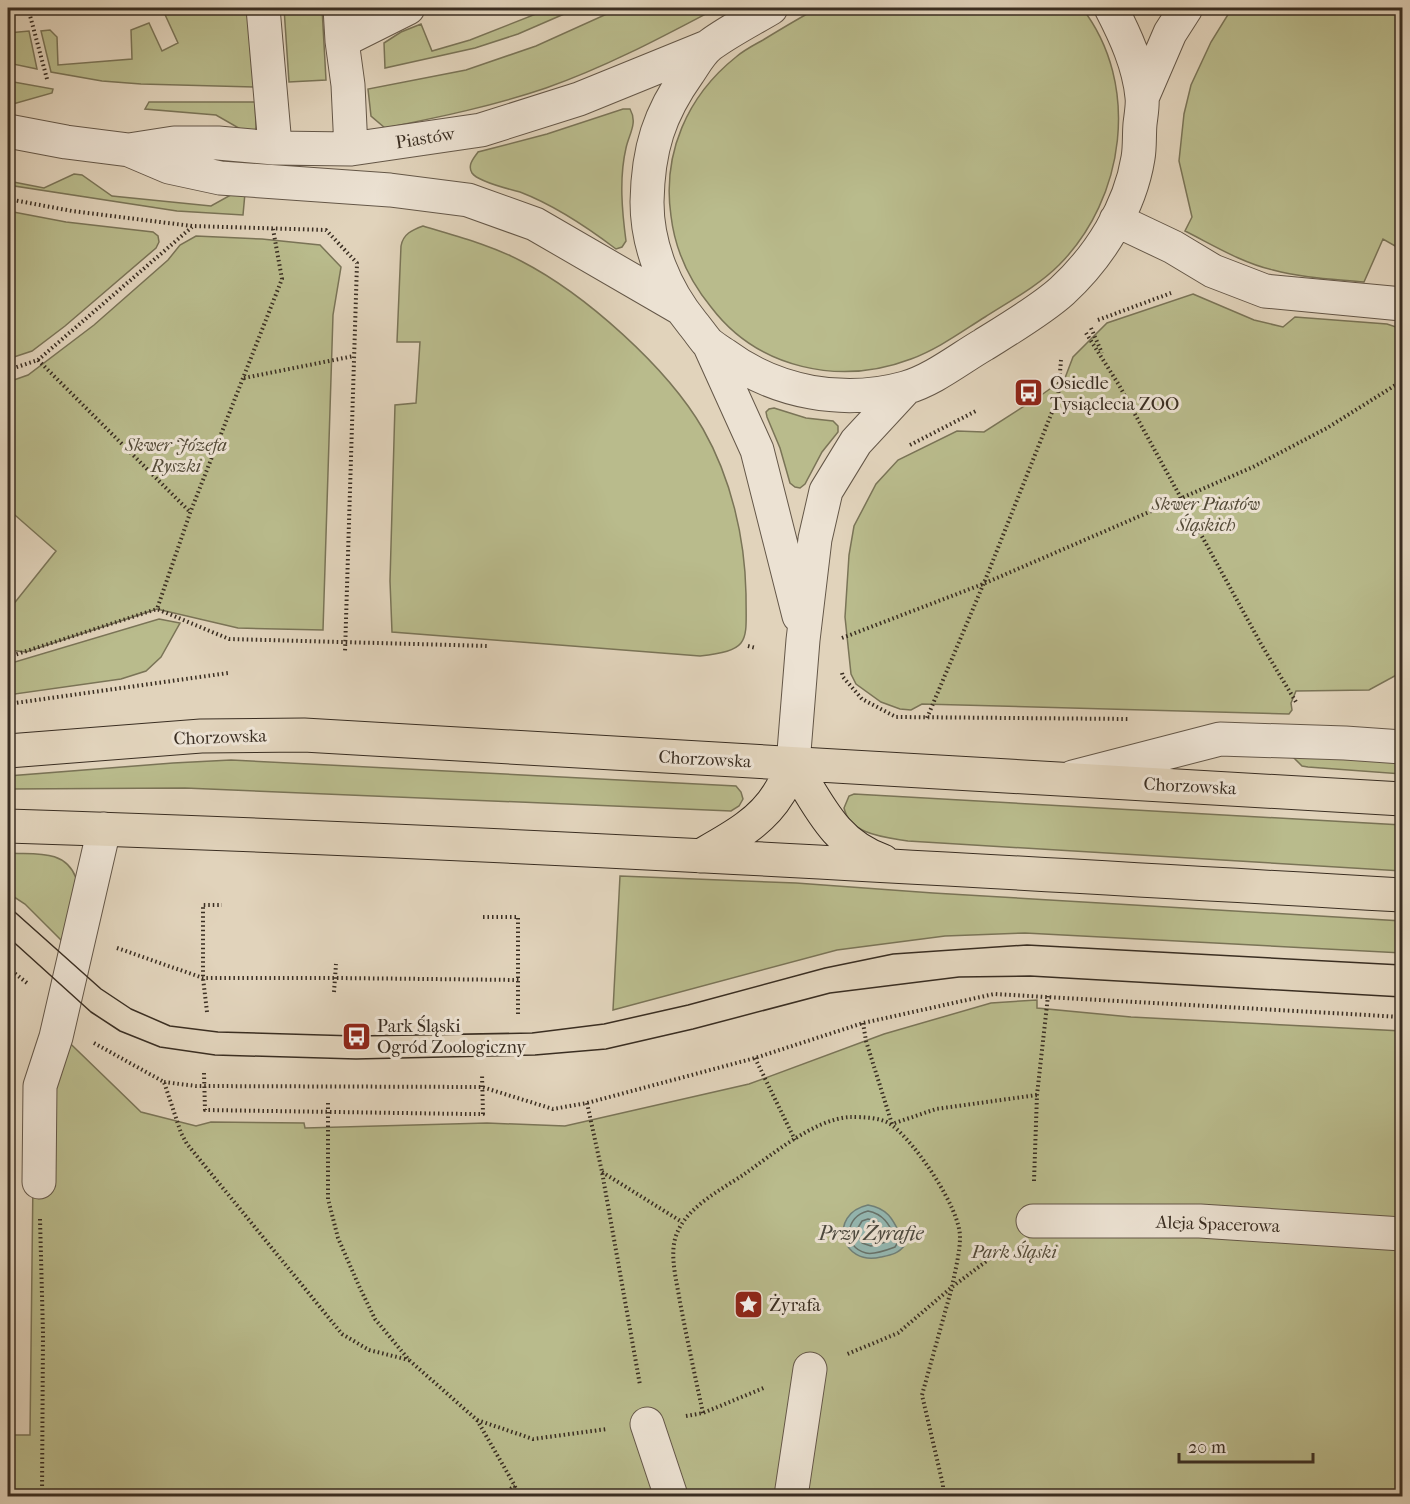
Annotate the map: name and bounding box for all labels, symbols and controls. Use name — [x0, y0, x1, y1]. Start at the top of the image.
street label: Piastów — [394, 123, 457, 154]
place label: Osiedle Tysiąclecia ZOO — [1050, 373, 1179, 415]
bus stop icon: Osiedle Tysiąclecia ZOO — [1013, 377, 1045, 409]
park label: Skwer Józefa Ryszki — [124, 435, 227, 477]
park label: Skwer Piastów Śląskich — [1151, 494, 1260, 536]
street label: Chorzowska — [173, 725, 268, 750]
street label: Chorzowska — [658, 747, 753, 772]
street label: Chorzowska — [1143, 774, 1238, 799]
place label: Park Śląski Ogród Zoologiczny — [377, 1015, 527, 1058]
bus stop icon: Park Śląski Ogród Zoologiczny — [340, 1020, 372, 1052]
street label: Aleja Spacerowa — [1155, 1212, 1281, 1237]
water label: Przy Żyrafie — [817, 1220, 924, 1245]
park label: Park Śląski — [970, 1240, 1058, 1263]
place icon: Żyrafa — [732, 1289, 764, 1321]
place label: Żyrafa — [769, 1294, 821, 1316]
scale bar — [1179, 1426, 1312, 1464]
text: 20 m — [1188, 1437, 1226, 1458]

